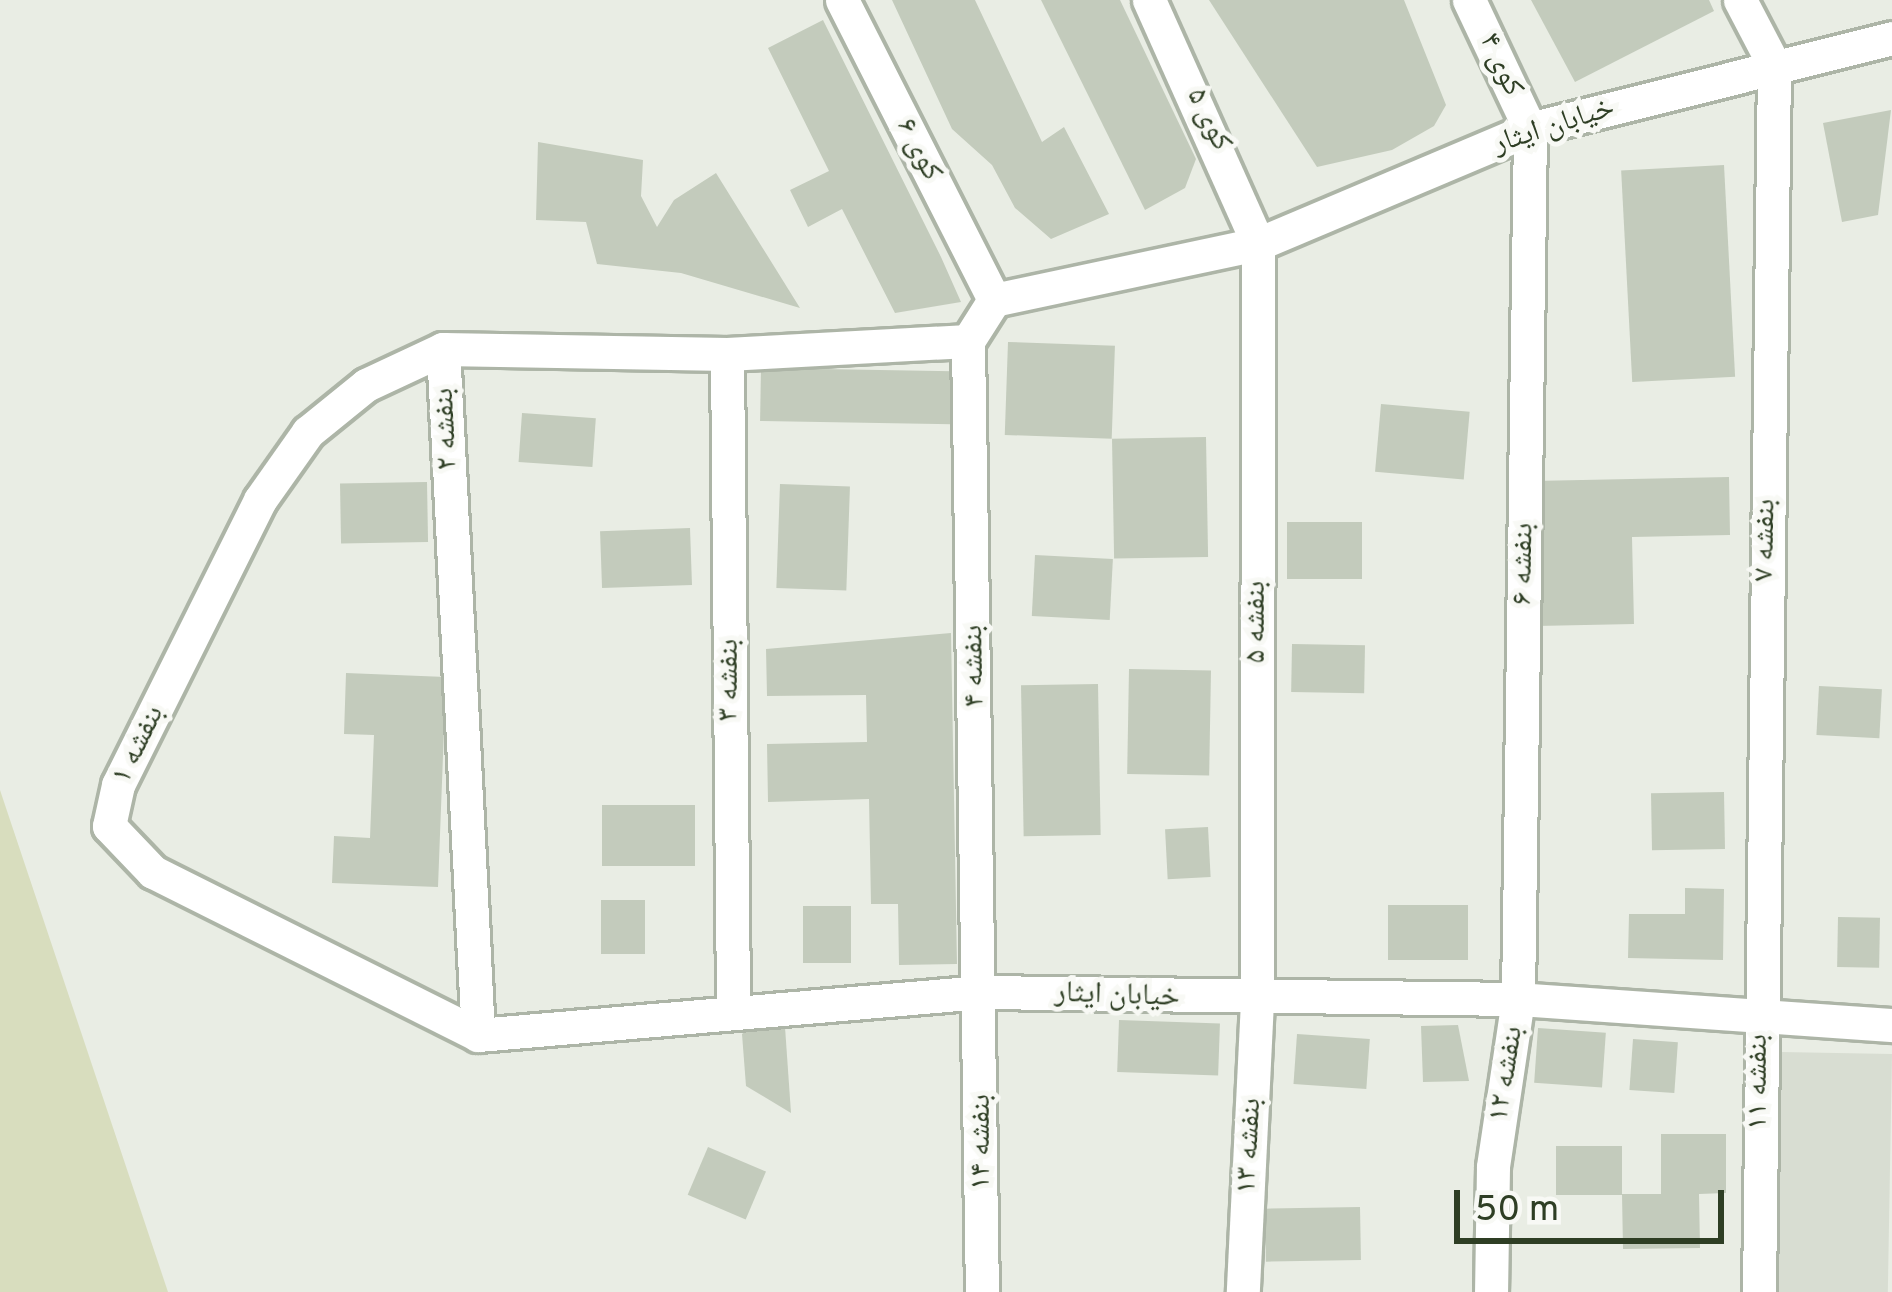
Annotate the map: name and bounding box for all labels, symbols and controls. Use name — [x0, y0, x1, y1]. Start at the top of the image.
street label: کوی ۴ — [1470, 28, 1530, 102]
street label: کوی ۵ — [1177, 83, 1239, 157]
street label: خیابان ایثار — [1489, 91, 1619, 163]
street label: کوی ۶ — [887, 113, 949, 187]
street label: بنفشه ۲ — [427, 387, 467, 471]
street label: بنفشه ۷ — [1747, 498, 1785, 582]
street label: بنفشه ۶ — [1505, 522, 1543, 606]
street label: بنفشه ۵ — [1239, 581, 1275, 663]
street label: بنفشه ۴ — [956, 624, 994, 708]
street label: بنفشه ۳ — [712, 639, 748, 721]
street label: بنفشه ۱ — [105, 700, 173, 790]
street label: خیابان ایثار — [1054, 976, 1180, 1016]
street label: بنفشه ۱۲ — [1482, 1024, 1532, 1124]
street label: بنفشه ۱۱ — [1741, 1034, 1777, 1130]
street label: بنفشه ۱۴ — [964, 1094, 1000, 1190]
street label: بنفشه ۱۳ — [1230, 1097, 1270, 1195]
scale bar — [1460, 1166, 1730, 1240]
text: 50 m — [1475, 1188, 1559, 1234]

